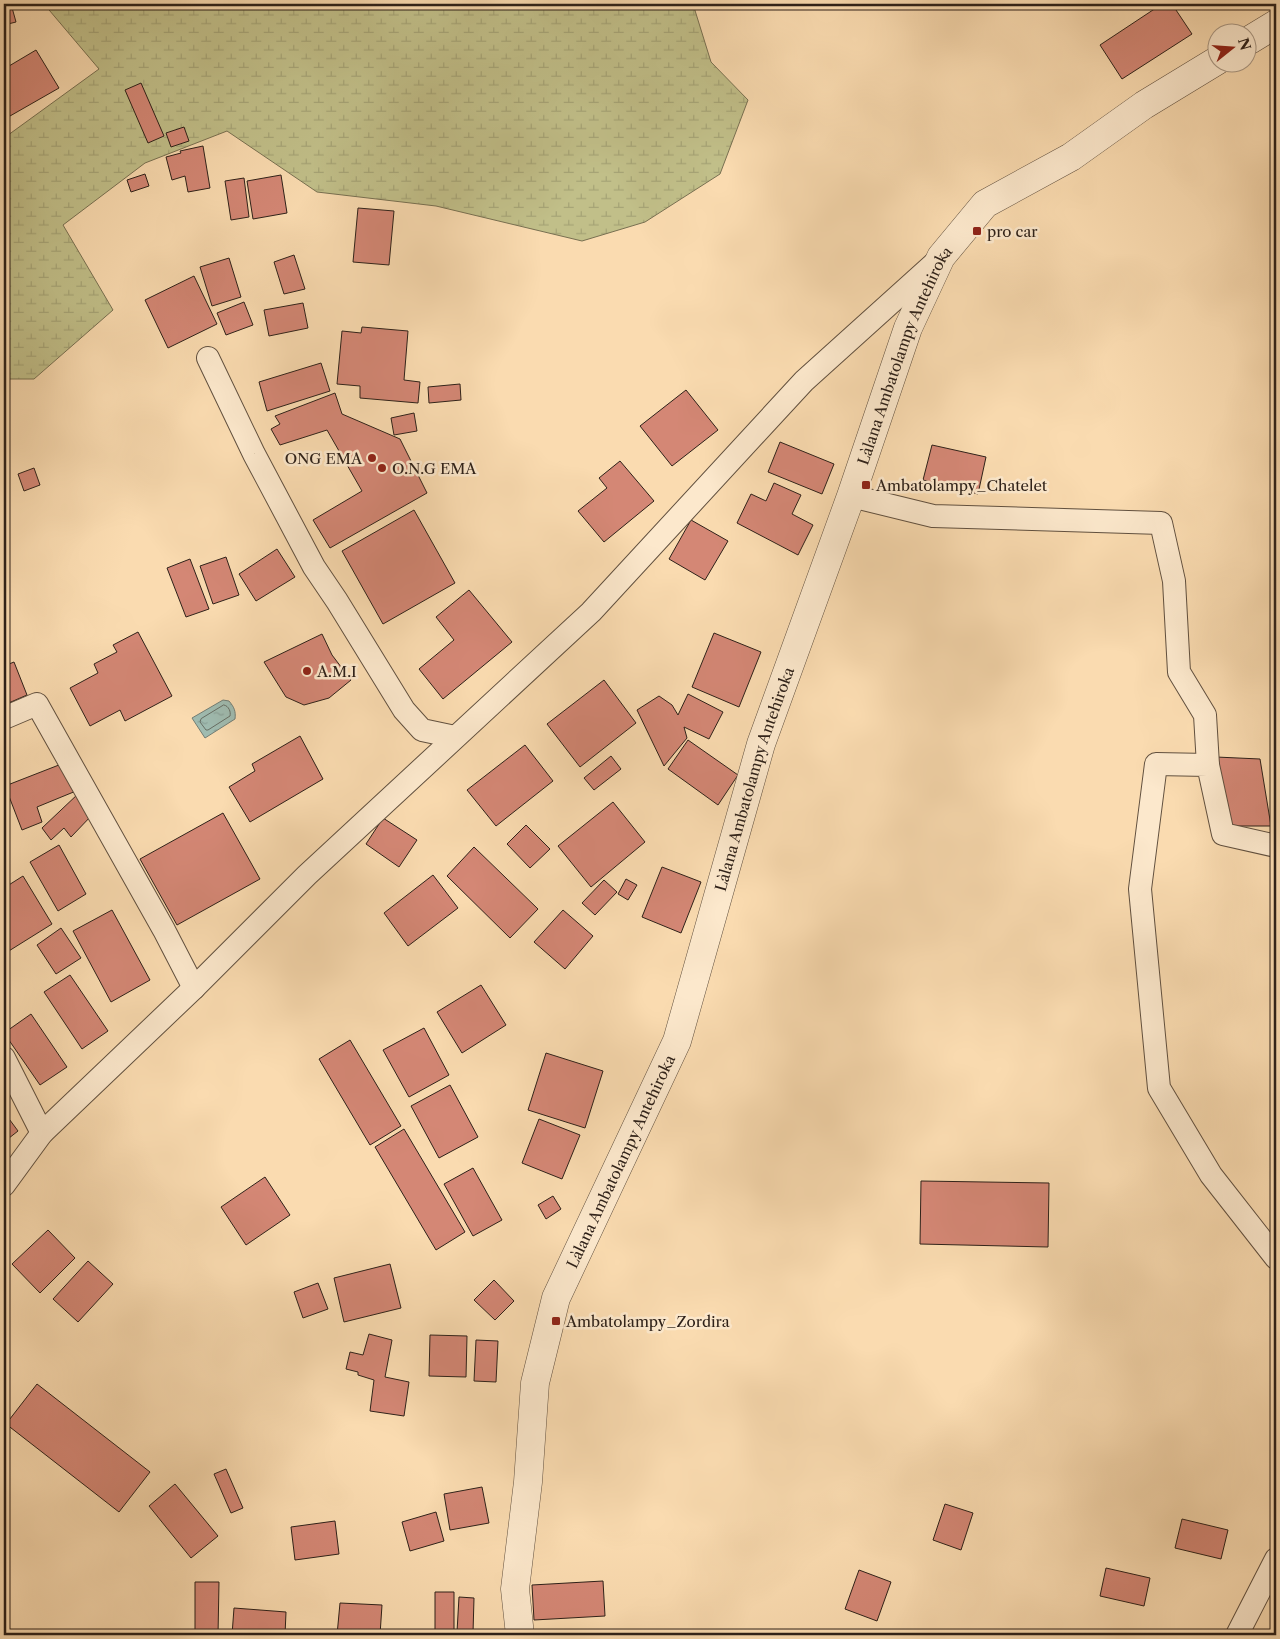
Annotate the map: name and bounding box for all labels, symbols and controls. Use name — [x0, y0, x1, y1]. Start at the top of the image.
north arrow — [1208, 22, 1258, 72]
text: N — [1234, 36, 1255, 53]
place label: pro car — [987, 222, 1038, 241]
marker: pro car — [971, 225, 983, 237]
street label: Làlana Ambatolampy Antehiroka — [853, 242, 956, 467]
place label: ONG EMA — [285, 449, 363, 468]
marker: ONG EMA — [366, 452, 378, 464]
place label: O.N.G EMA — [392, 459, 477, 478]
marker: O.N.G EMA — [376, 462, 388, 474]
place label: Ambatolampy_Chatelet — [875, 476, 1048, 495]
marker: Ambatolampy_Chatelet — [860, 479, 872, 491]
place label: A.M.I — [316, 662, 357, 681]
street label: Làlana Ambatolampy Antehiroka — [710, 664, 798, 893]
marker: A.M.I — [301, 665, 313, 677]
street label: Làlana Ambatolampy Antehiroka — [562, 1051, 679, 1271]
place label: Ambatolampy_Zordira — [565, 1312, 730, 1331]
marker: Ambatolampy_Zordira — [550, 1315, 562, 1327]

